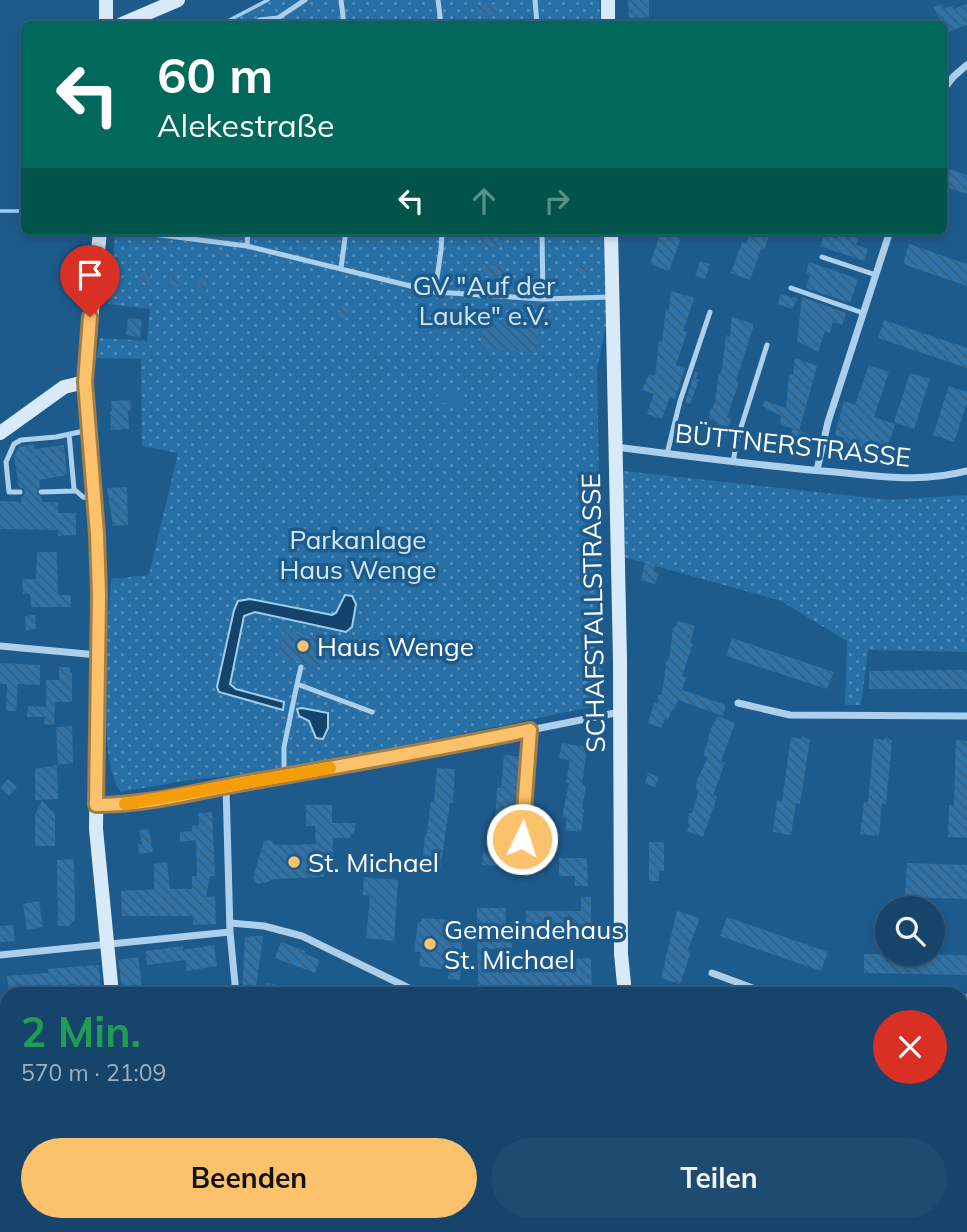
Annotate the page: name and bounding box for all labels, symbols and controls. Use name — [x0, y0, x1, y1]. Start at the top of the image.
text: 60 m — [157, 44, 273, 105]
icon: left — [42, 49, 133, 140]
text: Alekestraße — [157, 105, 334, 145]
icon: left — [392, 182, 430, 220]
icon: ahead — [465, 182, 503, 220]
icon: right — [538, 182, 576, 220]
pin — [60, 245, 120, 317]
icon: arrive — [71, 256, 109, 294]
park label: GV "Auf der Lauke" e.V. — [413, 269, 556, 332]
street label: BÜTTNERSTRASSE — [673, 416, 913, 474]
street label: SCHAFSTALLSTRASSE — [574, 473, 612, 753]
park label: Parkanlage Haus Wenge — [280, 523, 436, 586]
place label: Haus Wenge — [317, 630, 474, 663]
marker: Haus Wenge — [295, 638, 311, 654]
position arrow — [485, 802, 559, 876]
place label: St. Michael — [308, 846, 439, 879]
marker: St. Michael — [286, 854, 302, 870]
map controls — [875, 896, 945, 966]
button: search — [875, 896, 945, 966]
place label: Gemeindehaus St. Michael — [444, 913, 624, 976]
marker: Gemeindehaus St. Michael — [422, 936, 438, 952]
text: 2 Min. — [21, 1005, 141, 1058]
button: close — [873, 1010, 947, 1084]
text: 570 m · 21:09 — [21, 1058, 166, 1087]
button: Beenden — [21, 1138, 477, 1218]
button: Teilen — [491, 1138, 947, 1218]

